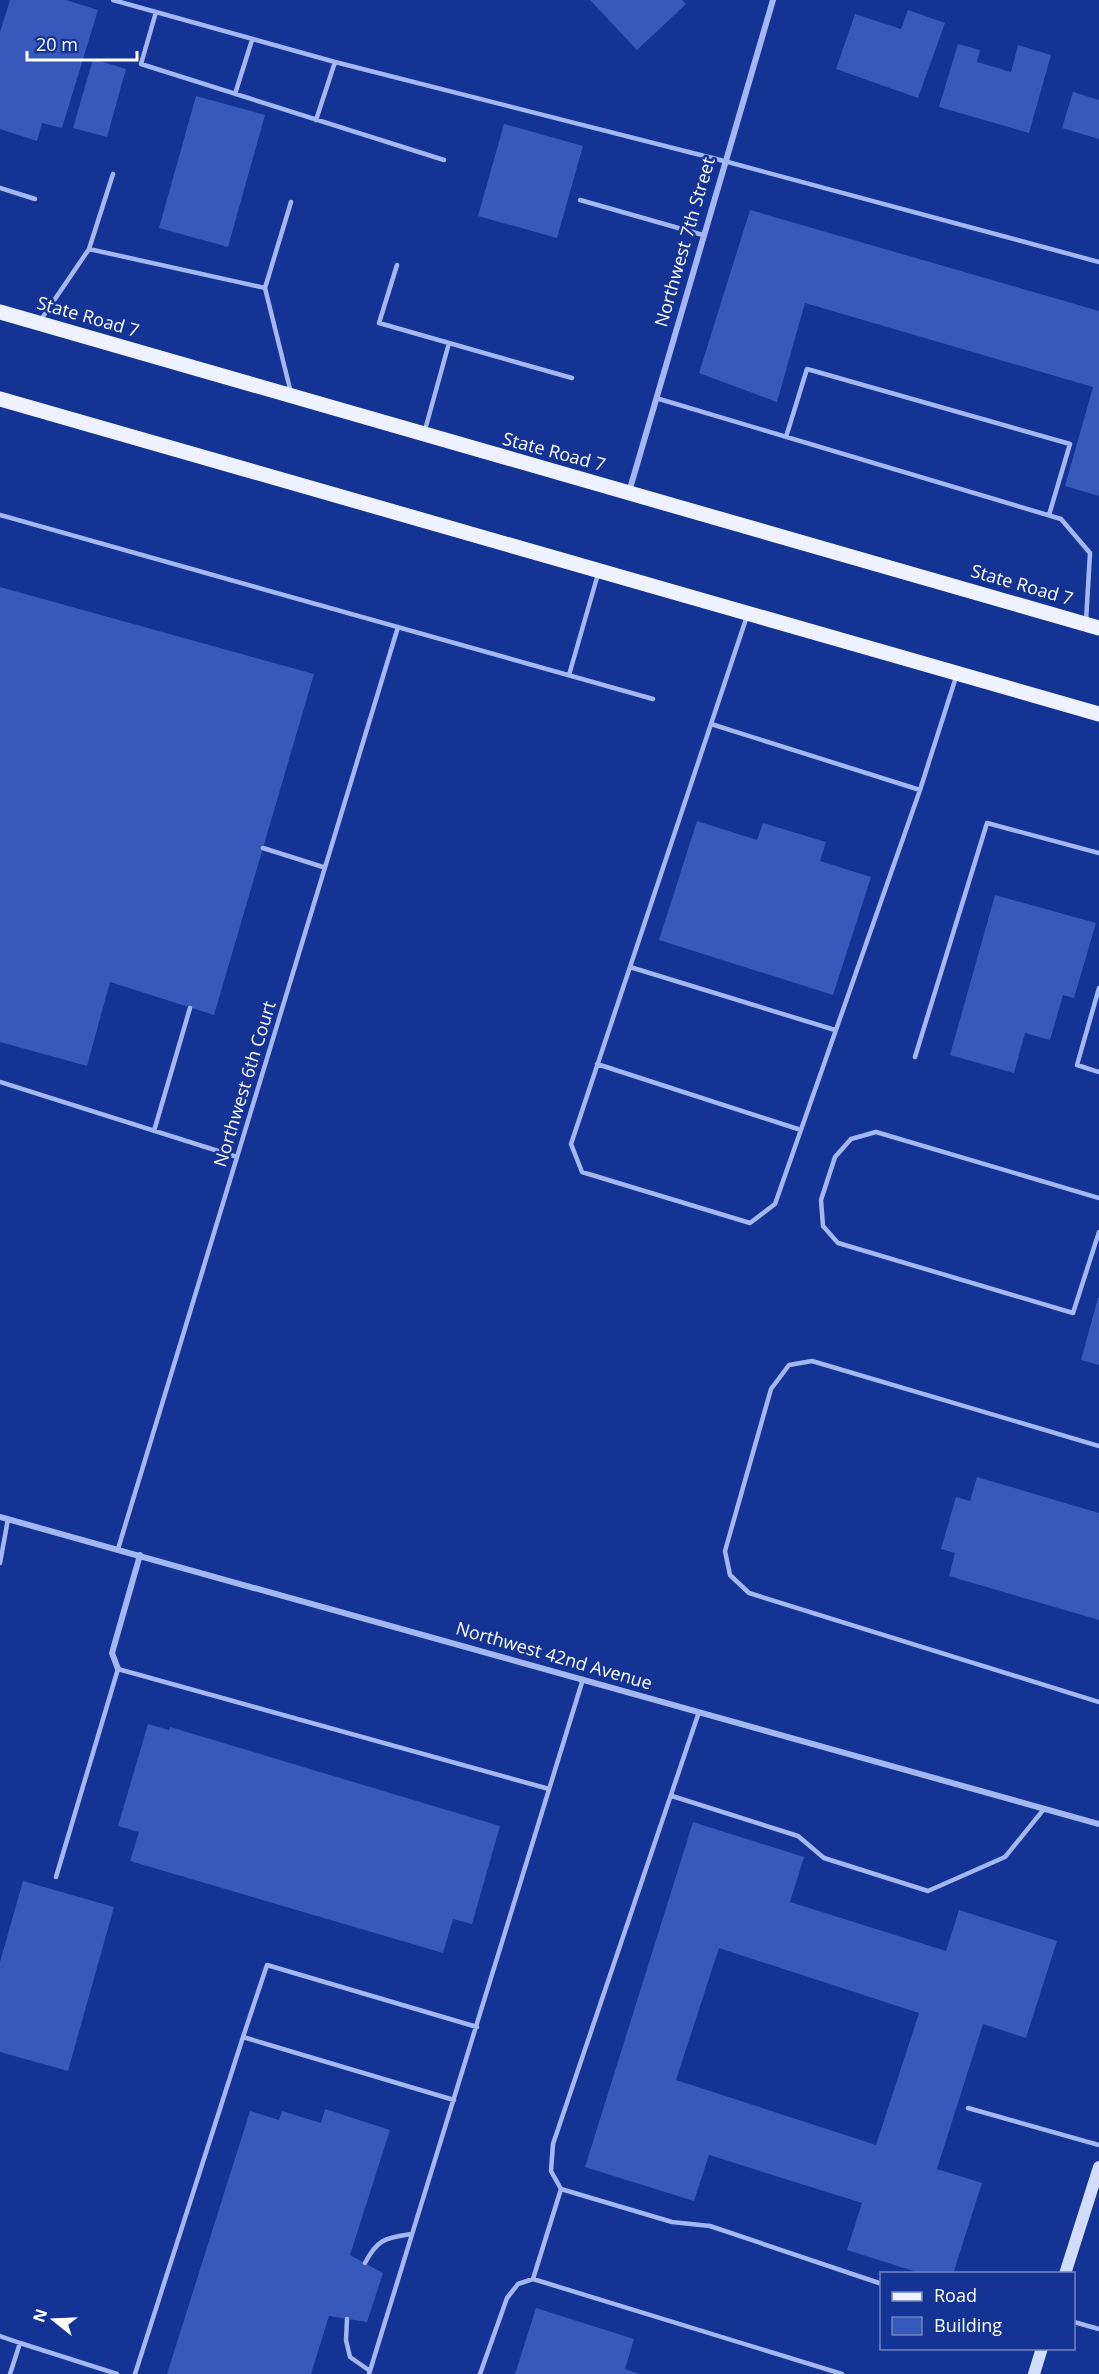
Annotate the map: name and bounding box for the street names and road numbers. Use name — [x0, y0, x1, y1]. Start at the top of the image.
street label: Northwest 7th Street — [648, 154, 720, 329]
street label: State Road 7 — [34, 290, 142, 342]
street label: State Road 7 — [500, 426, 608, 476]
street label: State Road 7 — [968, 558, 1076, 610]
street label: Northwest 6th Court — [207, 998, 281, 1170]
street label: Northwest 42nd Avenue — [453, 1616, 655, 1695]

